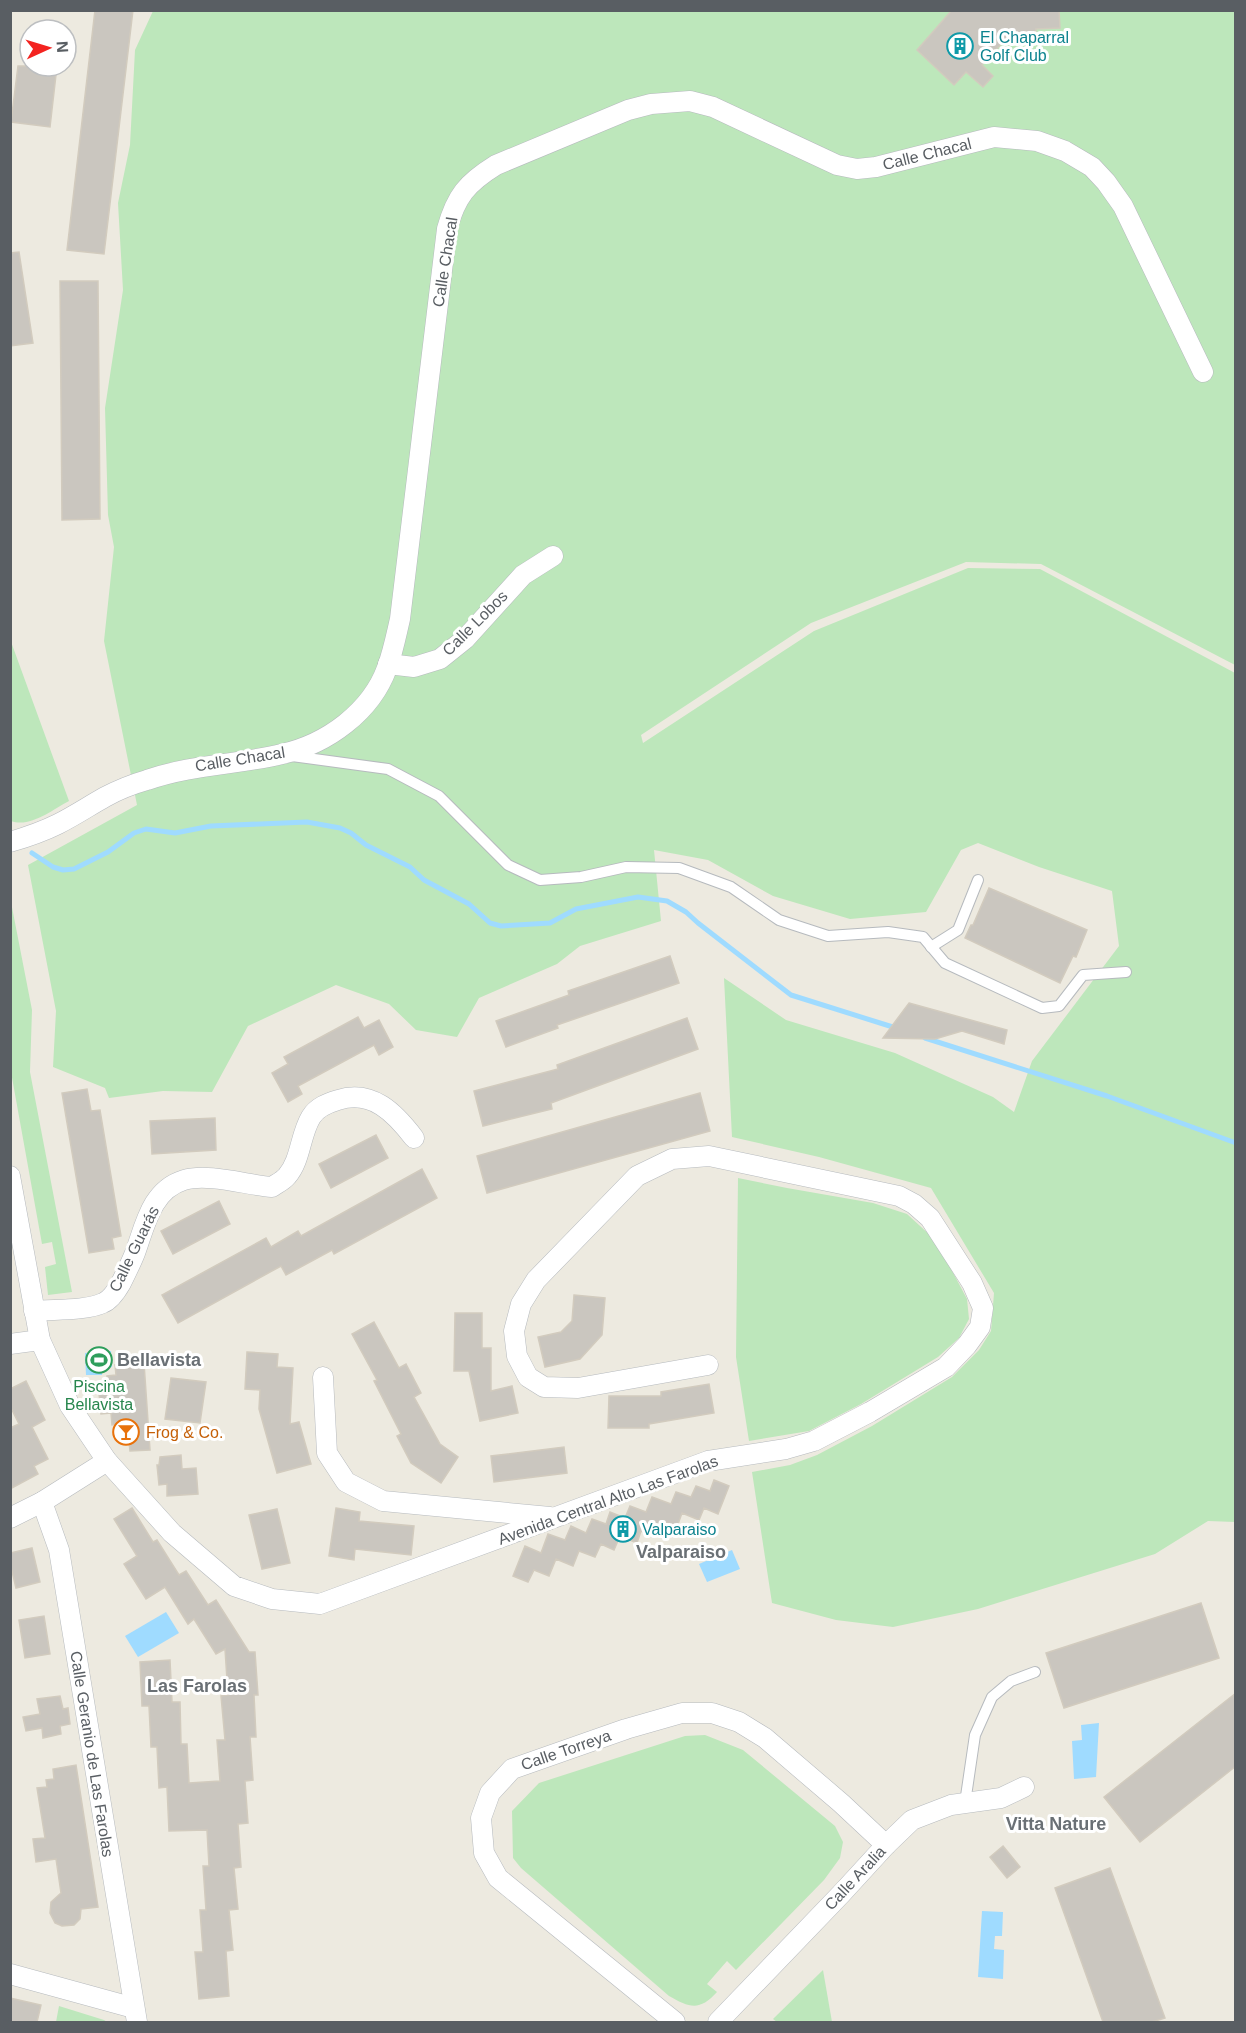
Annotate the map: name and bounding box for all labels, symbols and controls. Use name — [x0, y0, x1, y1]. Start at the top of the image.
north arrow — [18, 18, 78, 78]
place label: El Chaparral Golf Club — [980, 29, 1069, 64]
building icon: El Chaparral Golf Club — [945, 31, 975, 61]
text: N — [54, 41, 71, 53]
street label: Calle Chacal — [881, 135, 973, 173]
street label: Calle Chacal — [430, 216, 460, 308]
street label: Calle Lobos — [439, 587, 511, 659]
street label: Calle Chacal — [194, 744, 286, 774]
street label: Calle Guarás — [106, 1203, 162, 1295]
sports icon: Piscina Bellavista — [84, 1345, 114, 1375]
district label: Bellavista — [117, 1350, 202, 1370]
place label: Piscina Bellavista — [65, 1378, 133, 1413]
bar icon: Frog & Co. — [111, 1417, 141, 1447]
place label: Frog & Co. — [146, 1424, 223, 1441]
street label: Avenida Central Alto Las Farolas — [496, 1452, 720, 1548]
building icon: Valparaiso — [608, 1514, 638, 1544]
place label: Valparaiso — [642, 1521, 717, 1538]
district label: Valparaiso — [636, 1542, 726, 1562]
street label: Calle Geranio de Las Farolas — [67, 1650, 117, 1858]
district label: Las Farolas — [147, 1676, 247, 1696]
street label: Calle Torreya — [519, 1727, 613, 1773]
district label: Vitta Nature — [1006, 1814, 1106, 1834]
street label: Calle Aralia — [821, 1843, 889, 1913]

